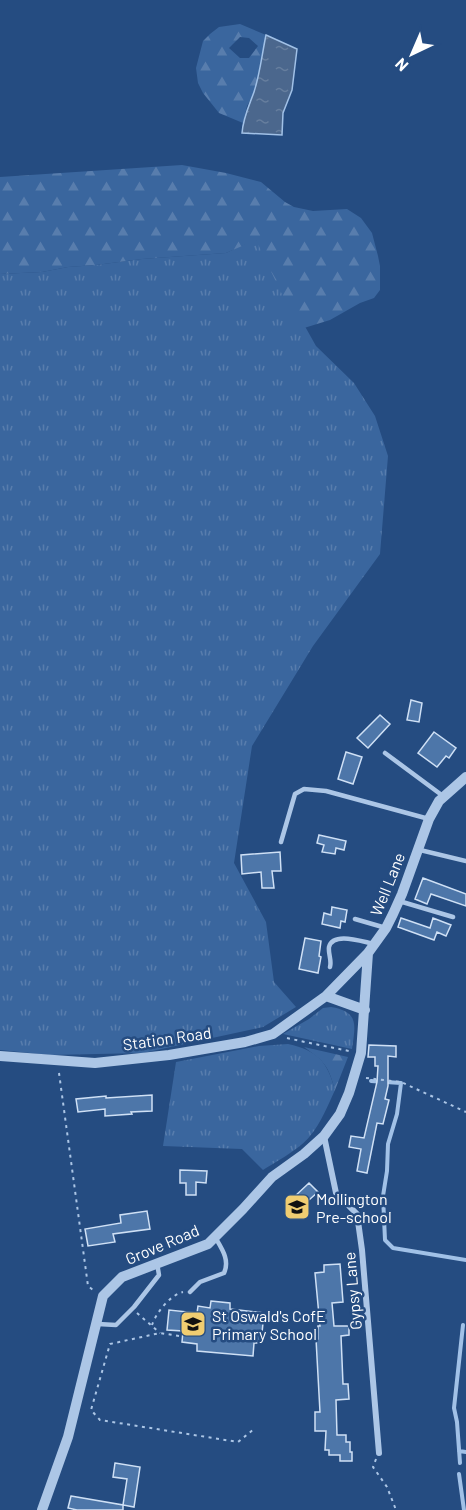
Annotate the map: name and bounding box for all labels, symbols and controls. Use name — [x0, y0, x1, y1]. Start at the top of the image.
north arrow — [382, 24, 442, 84]
text: N — [391, 55, 412, 76]
street label: Well Lane — [366, 850, 408, 918]
street label: Station Road — [122, 1022, 212, 1054]
place label: Mollington Pre-school — [316, 1189, 392, 1226]
school or university icon: Mollington Pre-school — [282, 1192, 312, 1222]
street label: Grove Road — [122, 1220, 202, 1268]
street label: Gypsy Lane — [339, 1251, 365, 1331]
place label: St Oswald's CofE Primary School — [212, 1306, 326, 1343]
school or university icon: St Oswald's CofE Primary School — [178, 1309, 208, 1339]

